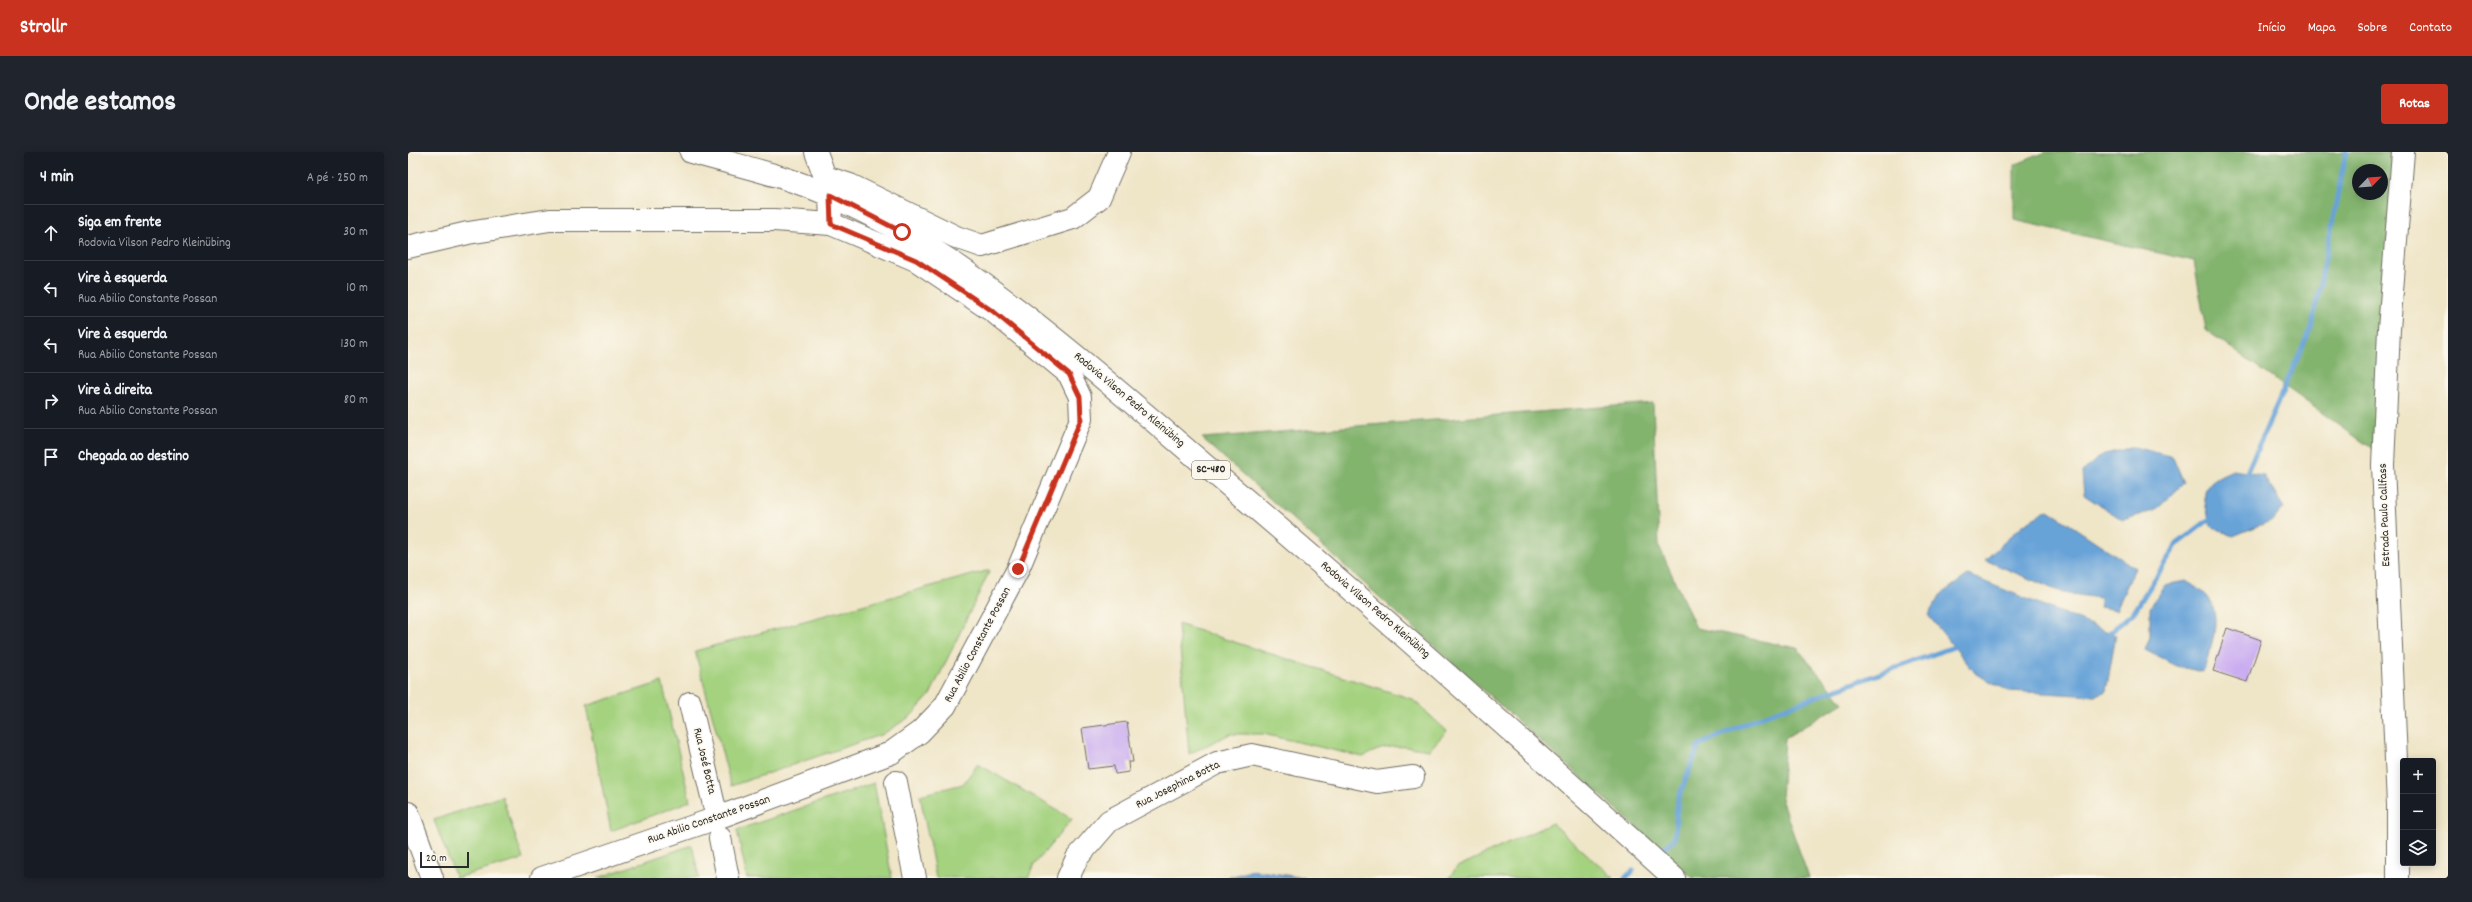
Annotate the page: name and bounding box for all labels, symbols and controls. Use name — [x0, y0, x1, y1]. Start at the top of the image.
text: Strollr — [20, 15, 67, 42]
text: Início — [2258, 18, 2286, 38]
text: Mapa — [2308, 18, 2335, 38]
text: Sobre — [2357, 18, 2387, 38]
text: Contato — [2409, 18, 2452, 38]
text: Onde estamos — [24, 84, 176, 124]
button: Rotas — [2381, 84, 2448, 124]
north arrow — [2352, 164, 2388, 200]
text: 4 min — [40, 166, 74, 190]
text: A pé · 250 m — [307, 169, 368, 188]
text: Siga em frente — [78, 212, 161, 234]
icon: ahead — [40, 222, 62, 244]
text: 30 m — [343, 223, 368, 242]
route start — [893, 223, 911, 241]
text: Rodovia Vilson Pedro Kleinübing — [78, 234, 231, 253]
text: Vire à esquerda — [78, 268, 167, 290]
icon: left — [40, 278, 62, 300]
text: 10 m — [346, 279, 368, 298]
text: Rua Abilio Constante Possan — [78, 290, 217, 309]
text: Vire à esquerda — [78, 324, 167, 346]
icon: left — [40, 334, 62, 356]
text: 130 m — [340, 335, 368, 354]
text: Rua Abilio Constante Possan — [78, 346, 217, 365]
street label: Rodovia Vilson Pedro Kleinübing — [1070, 348, 1188, 452]
text: Vire à direita — [78, 380, 152, 402]
icon: right — [40, 390, 62, 412]
text: 80 m — [344, 391, 368, 410]
text: Rua Abilio Constante Possan — [78, 402, 217, 421]
icon: arrive — [40, 446, 62, 468]
text: Chegada ao destino — [78, 446, 189, 468]
road number: SC-480 — [1192, 461, 1230, 479]
street label: Estrada Paulo Callfass — [2375, 463, 2395, 567]
street label: Rodovia Vilson Pedro Kleinübing — [1316, 557, 1434, 663]
route end — [1009, 560, 1027, 578]
street label: Rua Abilio Constante Possan — [940, 584, 1016, 706]
street label: Rua José Botta — [688, 726, 720, 796]
street label: Rua Josephina Botta — [1133, 756, 1223, 813]
map controls — [2400, 758, 2436, 866]
button: + — [2400, 758, 2436, 794]
street label: Rua Abilio Constante Possan — [645, 791, 773, 849]
button: − — [2400, 794, 2436, 830]
button: layers — [2400, 830, 2436, 866]
scale bar — [420, 850, 469, 869]
text: 20 m — [426, 851, 447, 867]

